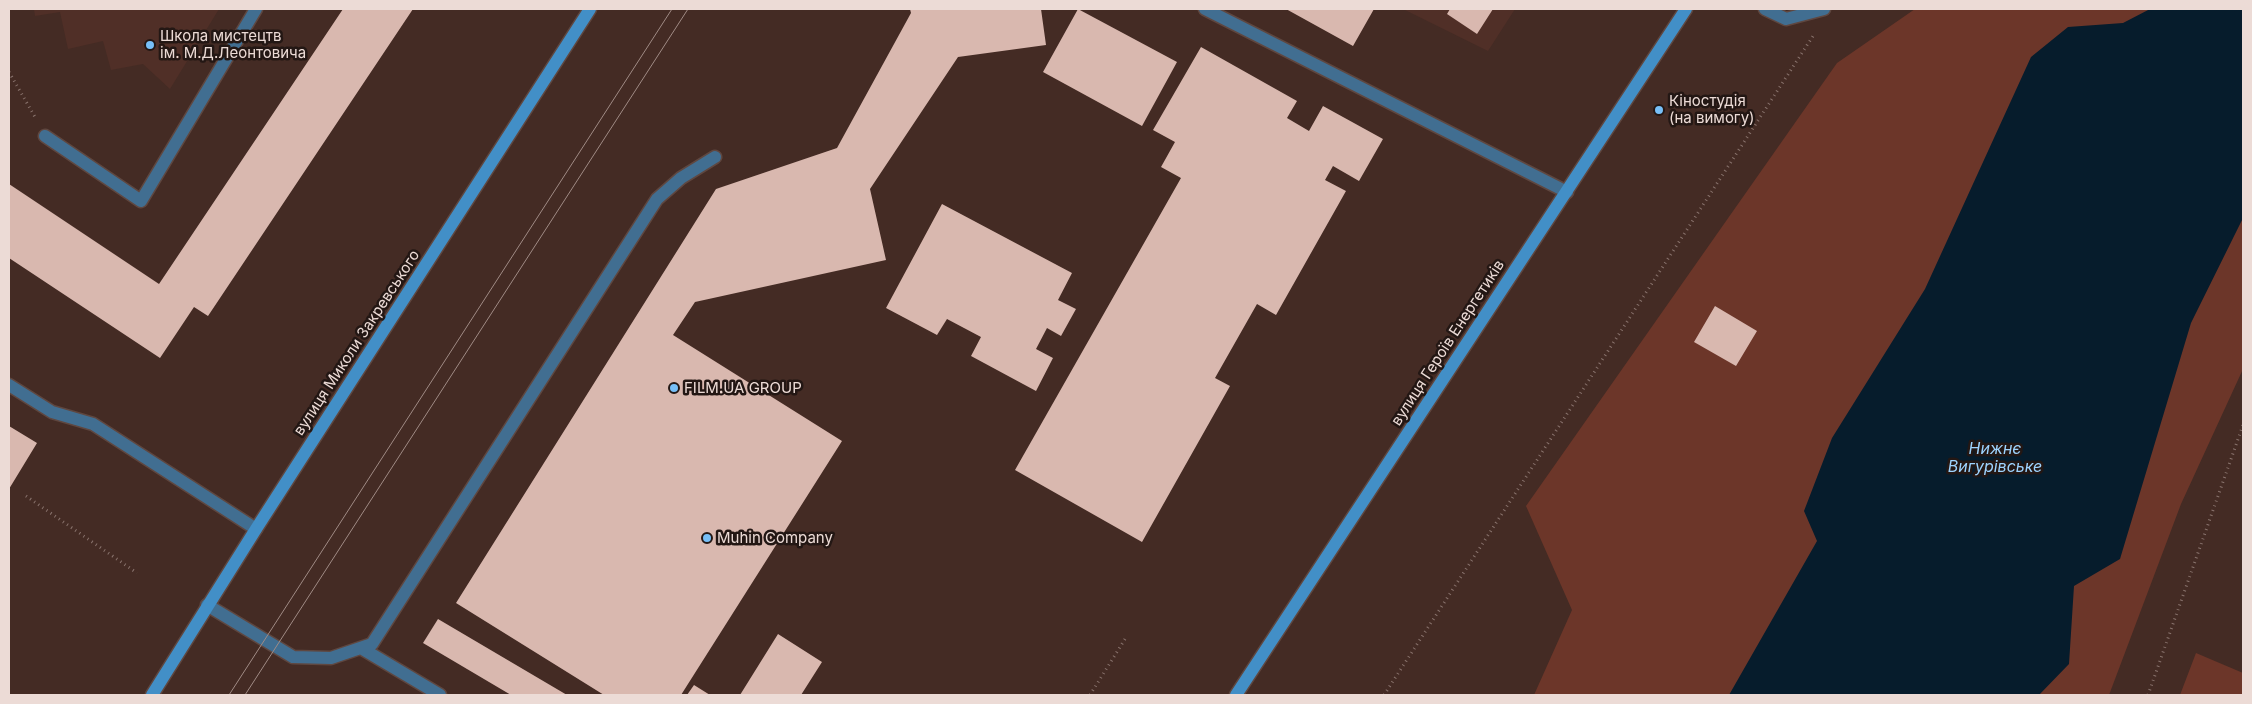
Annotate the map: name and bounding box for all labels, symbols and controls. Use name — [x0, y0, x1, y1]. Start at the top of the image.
place label: Школа мистецтв ім. М.Д.Леонтовича — [160, 27, 306, 62]
marker: Школа мистецтв ім. М.Д.Леонтовича — [144, 39, 156, 51]
place label: Кіностудія (на вимогу) — [1669, 92, 1755, 127]
marker: Кіностудія (на вимогу) — [1653, 104, 1665, 116]
street label: вулиця Миколи Закревського — [290, 247, 424, 439]
street label: вулиця Героїв Енергетиків — [1388, 257, 1508, 429]
place label: FILM.UA GROUP — [684, 379, 802, 397]
marker: FILM.UA GROUP — [668, 382, 680, 394]
water label: Нижнє Вигурівське — [1948, 439, 2042, 477]
place label: Muhin Company — [717, 529, 833, 547]
marker: Muhin Company — [701, 532, 713, 544]

